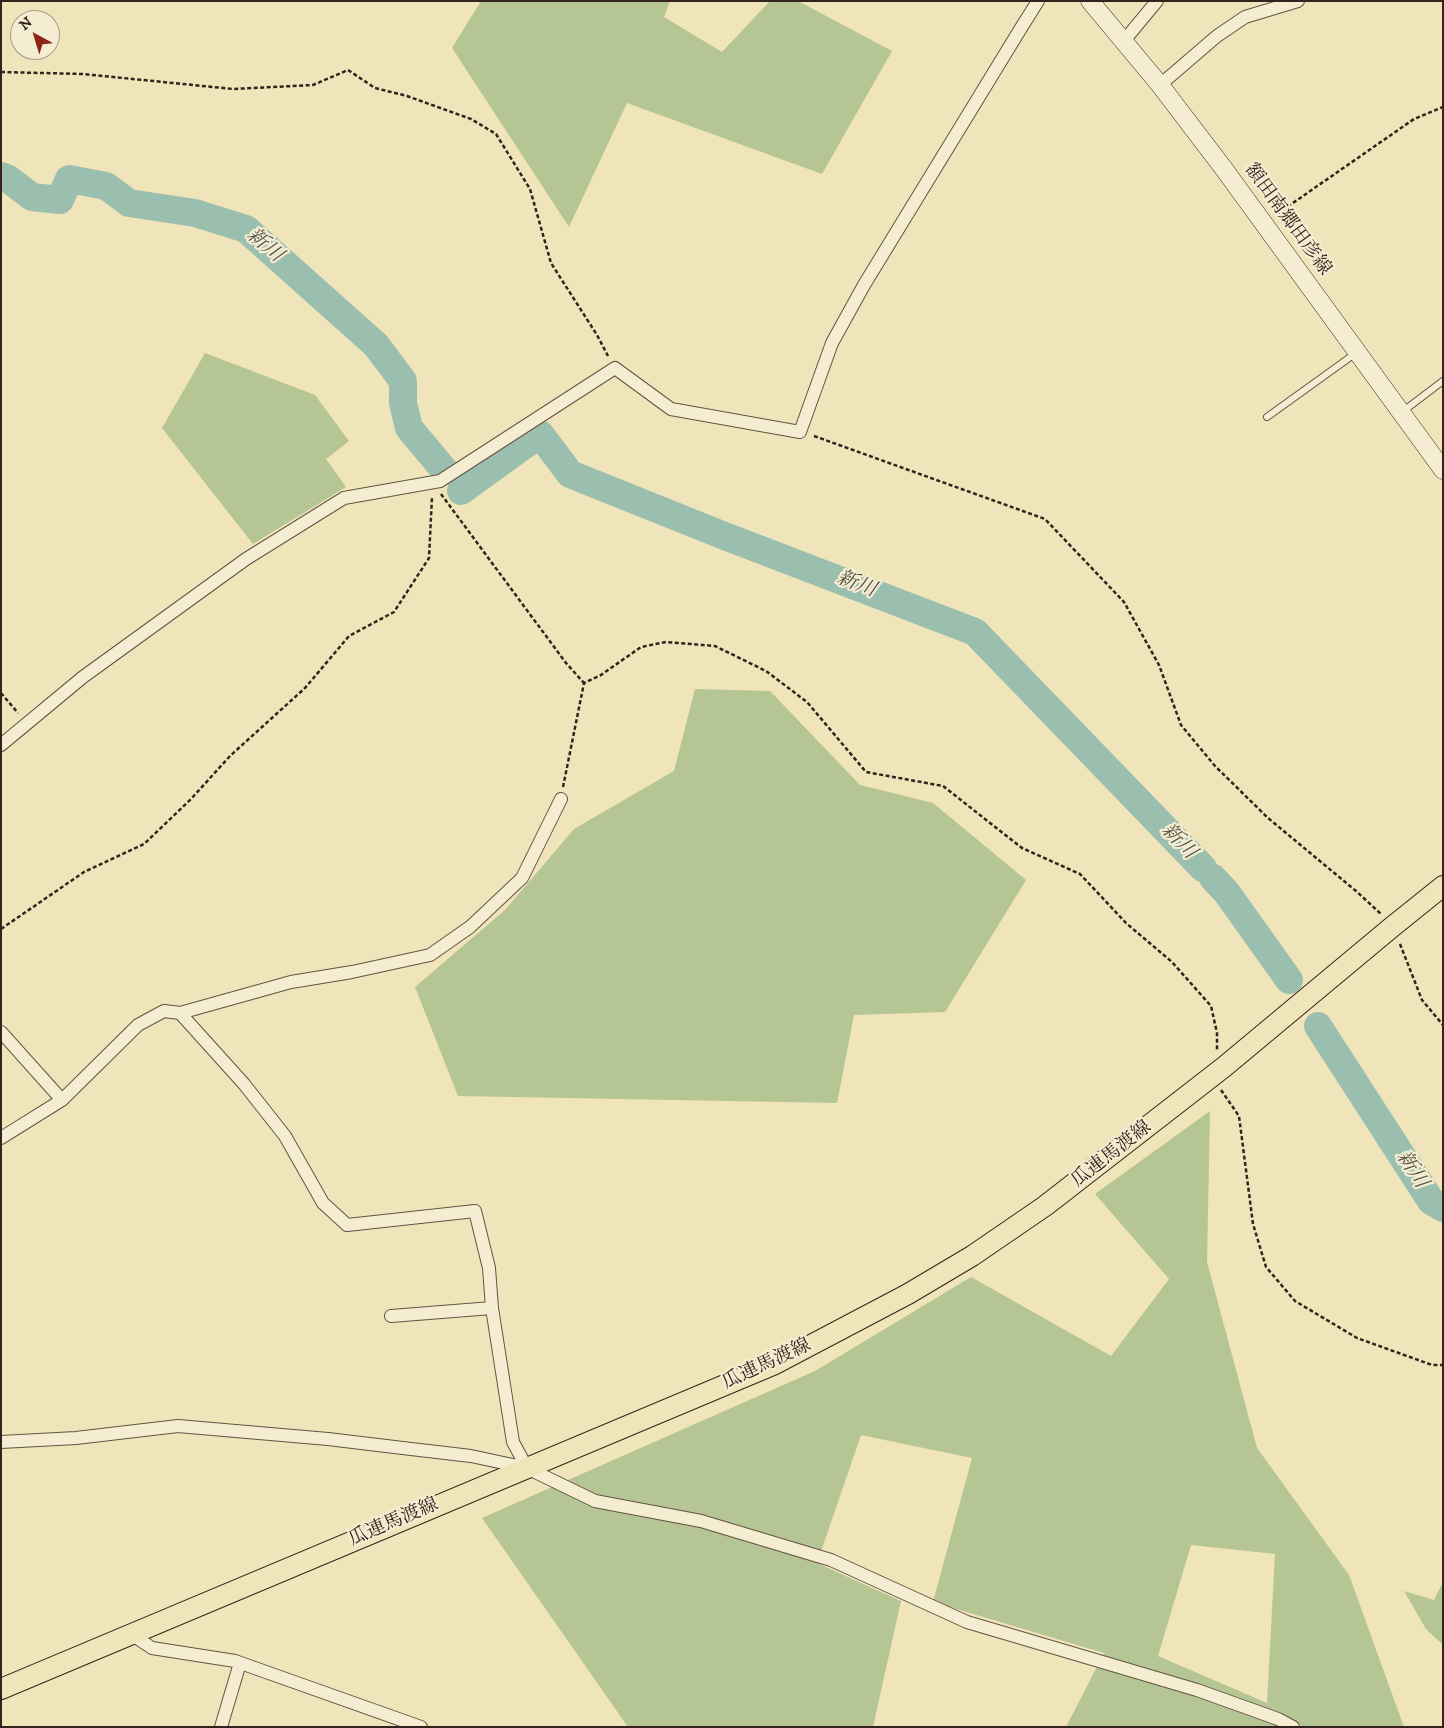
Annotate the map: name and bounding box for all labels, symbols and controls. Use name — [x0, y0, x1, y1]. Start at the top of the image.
north arrow — [10, 10, 60, 60]
text: N — [16, 14, 36, 35]
street label: 額田南郷田彦線 — [1239, 159, 1335, 281]
water label: 新川 — [241, 224, 287, 268]
water label: 新川 — [833, 567, 879, 603]
water label: 新川 — [1155, 819, 1201, 865]
street label: 瓜連馬渡線 — [1068, 1117, 1156, 1193]
water label: 新川 — [1390, 1147, 1432, 1193]
street label: 瓜連馬渡線 — [719, 1335, 815, 1395]
street label: 瓜連馬渡線 — [346, 1494, 442, 1552]

